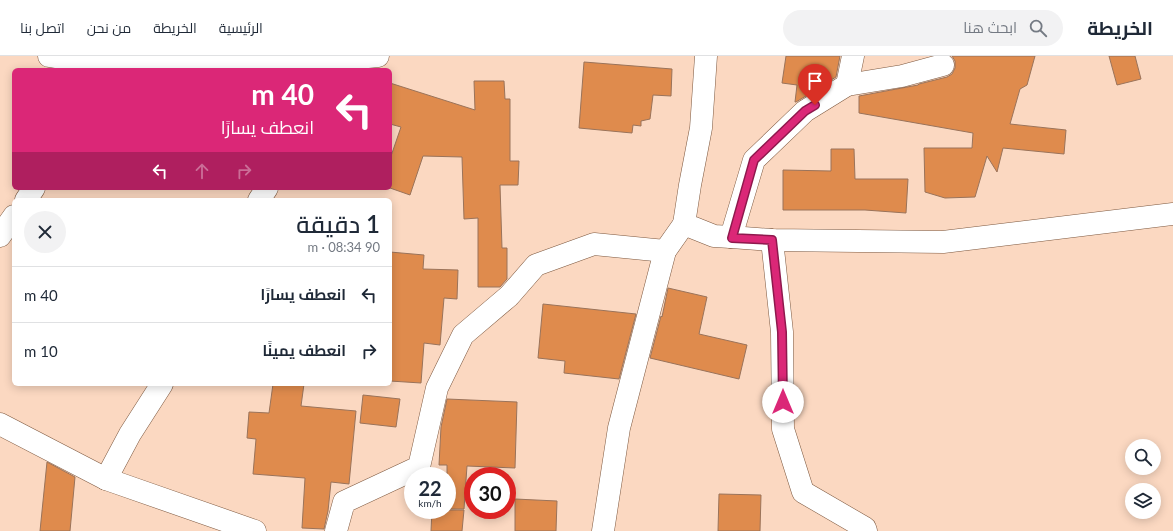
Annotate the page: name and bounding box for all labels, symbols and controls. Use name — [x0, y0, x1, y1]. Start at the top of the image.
search box — [783, 10, 1063, 46]
text: الخريطة — [1087, 16, 1153, 39]
icon: search — [1027, 17, 1049, 39]
text: ابحث هنا — [963, 18, 1017, 36]
text: اتصل بنا — [20, 19, 65, 36]
text: من نحن — [87, 19, 131, 36]
text: الخريطة — [153, 19, 197, 36]
text: الرئيسية — [219, 19, 263, 36]
pin — [798, 64, 832, 105]
icon: arrive — [804, 70, 826, 92]
text: 40 m — [251, 77, 314, 111]
icon: left — [328, 84, 380, 136]
text: انعطف يسارًا — [221, 116, 314, 138]
icon: left — [149, 160, 171, 182]
icon: ahead — [191, 160, 213, 182]
icon: right — [233, 160, 255, 182]
text: 1 دقيقة — [296, 209, 380, 238]
button: close — [24, 211, 66, 253]
text: 90 m · 08:34 — [307, 239, 380, 255]
icon: left — [358, 284, 380, 306]
text: انعطف يسارًا — [261, 285, 346, 303]
text: 40 m — [24, 286, 58, 304]
icon: right — [358, 340, 380, 362]
text: انعطف يمينًا — [262, 341, 346, 359]
text: 10 m — [24, 342, 58, 360]
position arrow — [762, 381, 804, 423]
map controls — [1125, 439, 1161, 519]
button: search — [1125, 439, 1161, 475]
speed limit sign: 30 — [464, 467, 516, 519]
text: 22 — [418, 476, 442, 500]
button: layers — [1125, 483, 1161, 519]
text: km/h — [418, 497, 442, 509]

